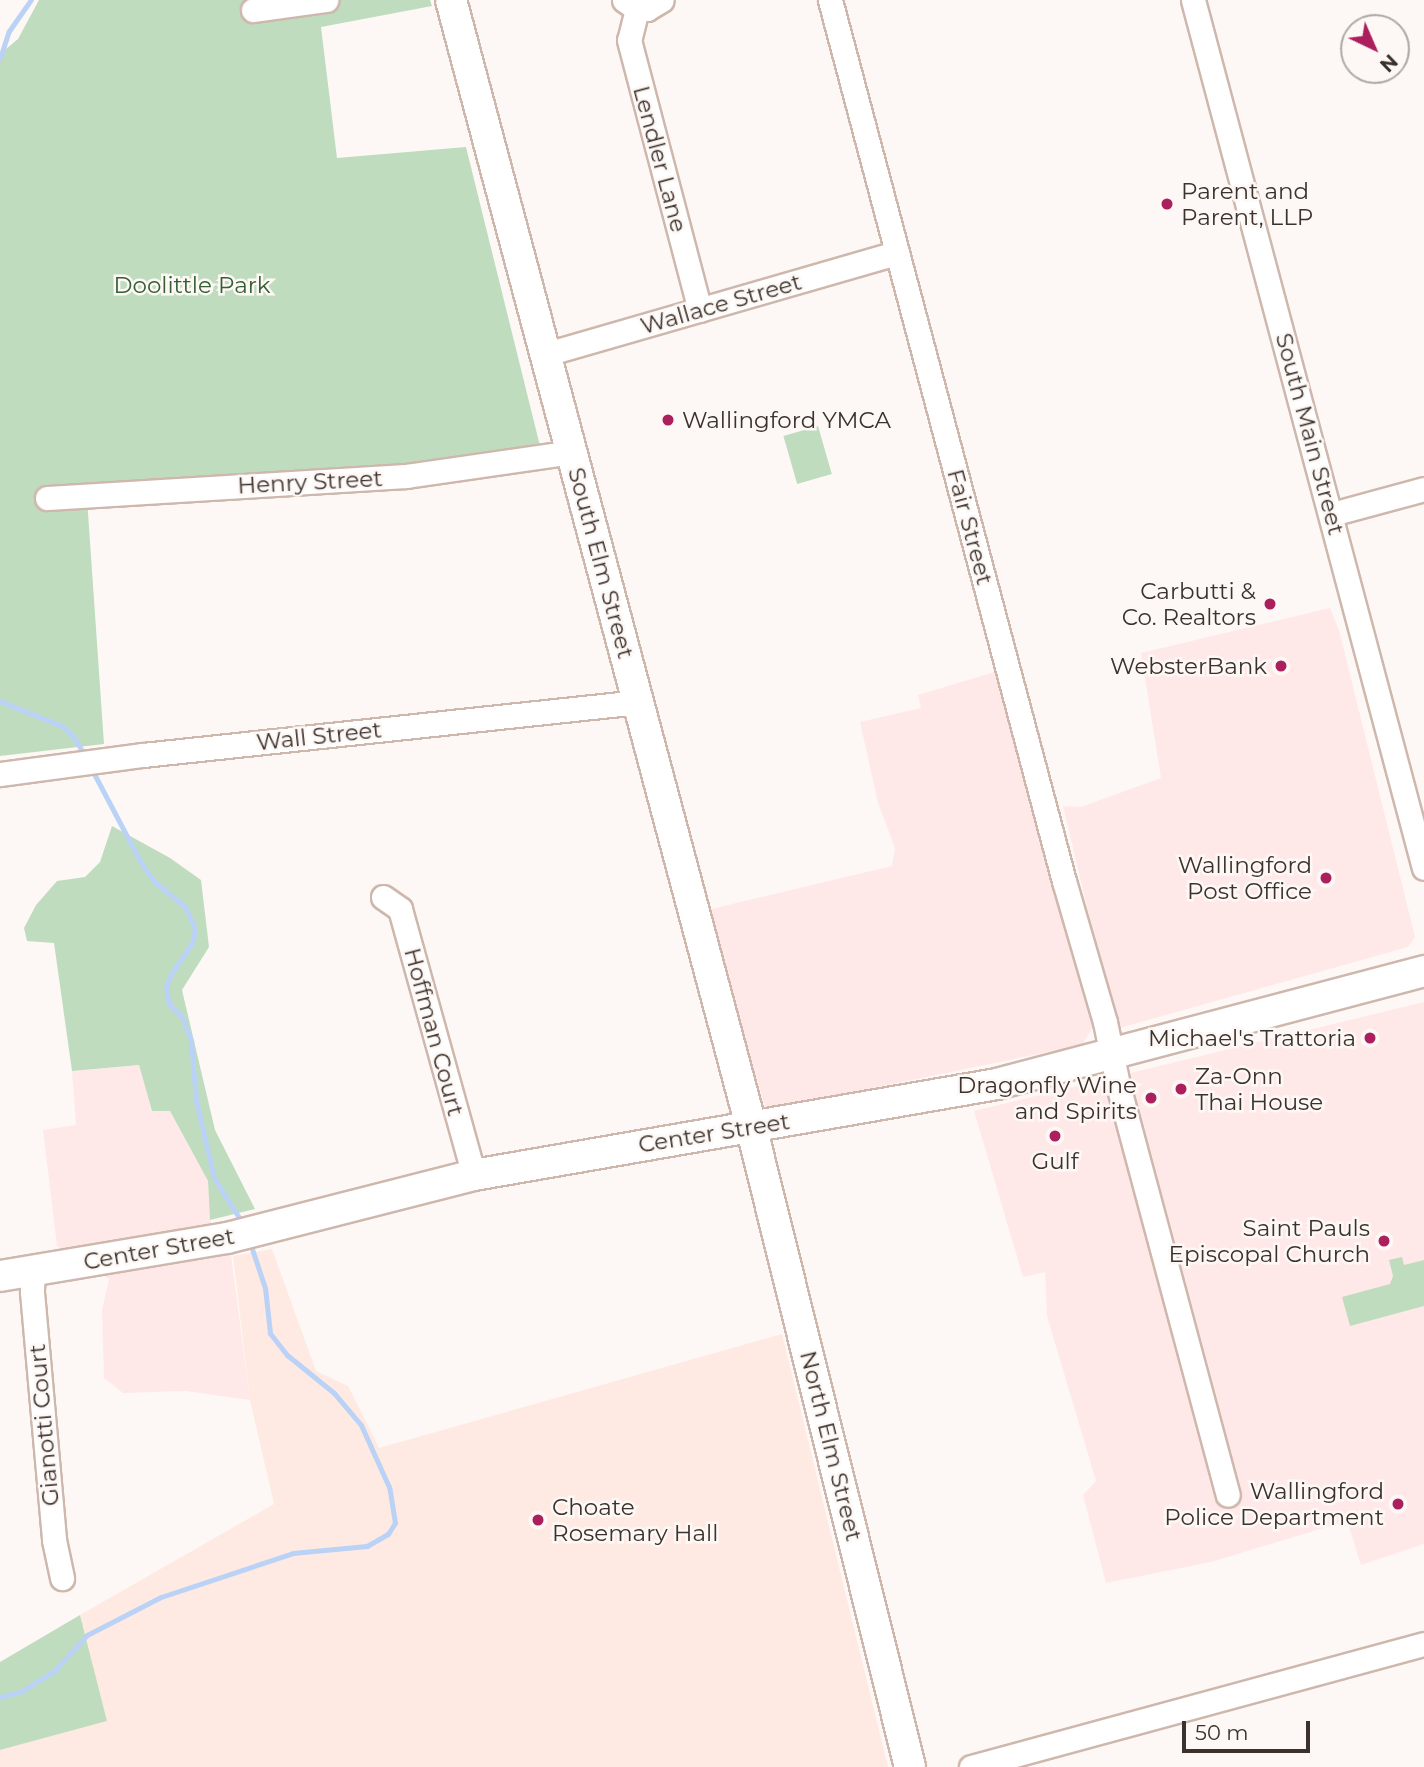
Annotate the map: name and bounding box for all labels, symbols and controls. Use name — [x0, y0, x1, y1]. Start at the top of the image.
north arrow — [1340, 14, 1410, 84]
text: N — [1375, 49, 1402, 77]
street label: Lendler Lane — [627, 83, 693, 235]
place label: Parent and Parent, LLP — [1181, 177, 1313, 231]
marker: Parent and Parent, LLP — [1159, 196, 1175, 212]
street label: Wallace Street — [637, 268, 805, 340]
park label: Doolittle Park — [113, 271, 271, 299]
street label: South Main Street — [1270, 330, 1350, 538]
place label: Wallingford YMCA — [682, 406, 891, 434]
marker: Wallingford YMCA — [660, 412, 676, 428]
street label: Henry Street — [237, 464, 383, 500]
street label: South Elm Street — [562, 465, 640, 661]
street label: Fair Street — [941, 466, 999, 588]
place label: Carbutti & Co. Realtors — [1122, 577, 1256, 631]
marker: Carbutti & Co. Realtors — [1262, 596, 1278, 612]
place label: WebsterBank — [1110, 652, 1267, 680]
marker: WebsterBank — [1273, 658, 1289, 674]
street label: Wall Street — [255, 716, 383, 756]
place label: Wallingford Post Office — [1178, 851, 1312, 905]
marker: Wallingford Post Office — [1318, 870, 1334, 886]
street label: Hoffman Court — [398, 945, 470, 1119]
place label: Michael's Trattoria — [1148, 1024, 1356, 1052]
marker: Michael's Trattoria — [1362, 1030, 1378, 1046]
place label: Za-Onn Thai House — [1195, 1062, 1323, 1116]
place label: Dragonfly Wine and Spirits — [957, 1071, 1137, 1125]
marker: Za-Onn Thai House — [1173, 1081, 1189, 1097]
marker: Dragonfly Wine and Spirits — [1143, 1090, 1159, 1106]
street label: Center Street — [636, 1107, 792, 1159]
marker: Gulf — [1047, 1128, 1063, 1144]
place label: Gulf — [1031, 1147, 1079, 1175]
place label: Saint Pauls Episcopal Church — [1169, 1214, 1370, 1268]
street label: Center Street — [81, 1222, 237, 1276]
marker: Saint Pauls Episcopal Church — [1376, 1233, 1392, 1249]
street label: Gianotti Court — [23, 1343, 65, 1507]
street label: North Elm Street — [794, 1348, 868, 1544]
place label: Wallingford Police Department — [1164, 1477, 1384, 1531]
place label: Choate Rosemary Hall — [552, 1493, 718, 1547]
marker: Wallingford Police Department — [1390, 1496, 1406, 1512]
marker: Choate Rosemary Hall — [530, 1512, 546, 1528]
scale bar — [1186, 1708, 1314, 1752]
text: 50 m — [1195, 1720, 1249, 1745]

